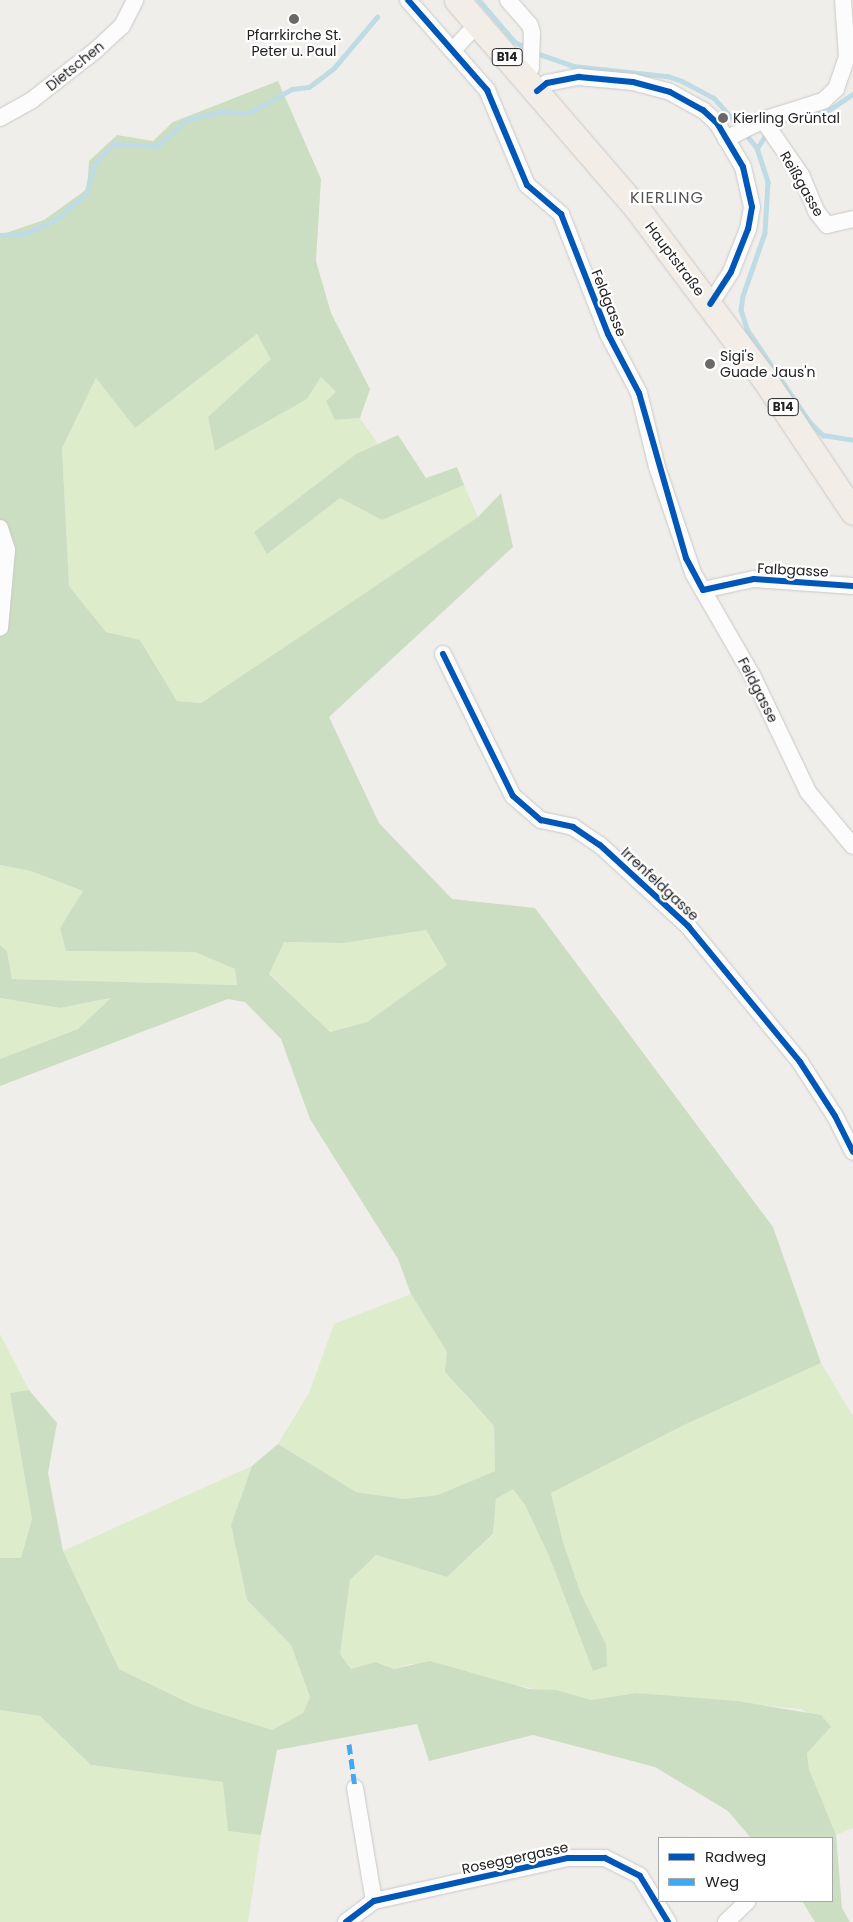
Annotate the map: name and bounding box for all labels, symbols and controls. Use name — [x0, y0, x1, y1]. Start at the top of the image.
marker: Pfarrkirche St. Peter u. Paul — [288, 13, 300, 25]
place label: Pfarrkirche St. Peter u. Paul — [247, 27, 341, 59]
street label: Dietschen — [43, 38, 107, 94]
road number: B14 — [491, 48, 523, 66]
place label: Kierling Grüntal — [733, 110, 840, 126]
marker: Kierling Grüntal — [717, 112, 729, 124]
street label: Reißgasse — [777, 148, 827, 220]
district label: KIERLING — [629, 188, 705, 208]
street label: Hauptstraße — [642, 219, 708, 299]
street label: Feldgasse — [588, 267, 630, 339]
place label: Sigi's Guade Jaus'n — [720, 348, 816, 381]
marker: Sigi's Guade Jaus'n — [704, 358, 716, 370]
road number: B14 — [767, 398, 799, 417]
street label: Falbgasse — [757, 560, 829, 580]
street label: Feldgasse — [734, 655, 782, 725]
street label: Irrenfeldgasse — [618, 844, 702, 924]
legend — [658, 1837, 833, 1902]
street label: Roseggergasse — [460, 1839, 570, 1877]
text: Radweg — [705, 1846, 766, 1867]
text: Weg — [705, 1871, 739, 1892]

